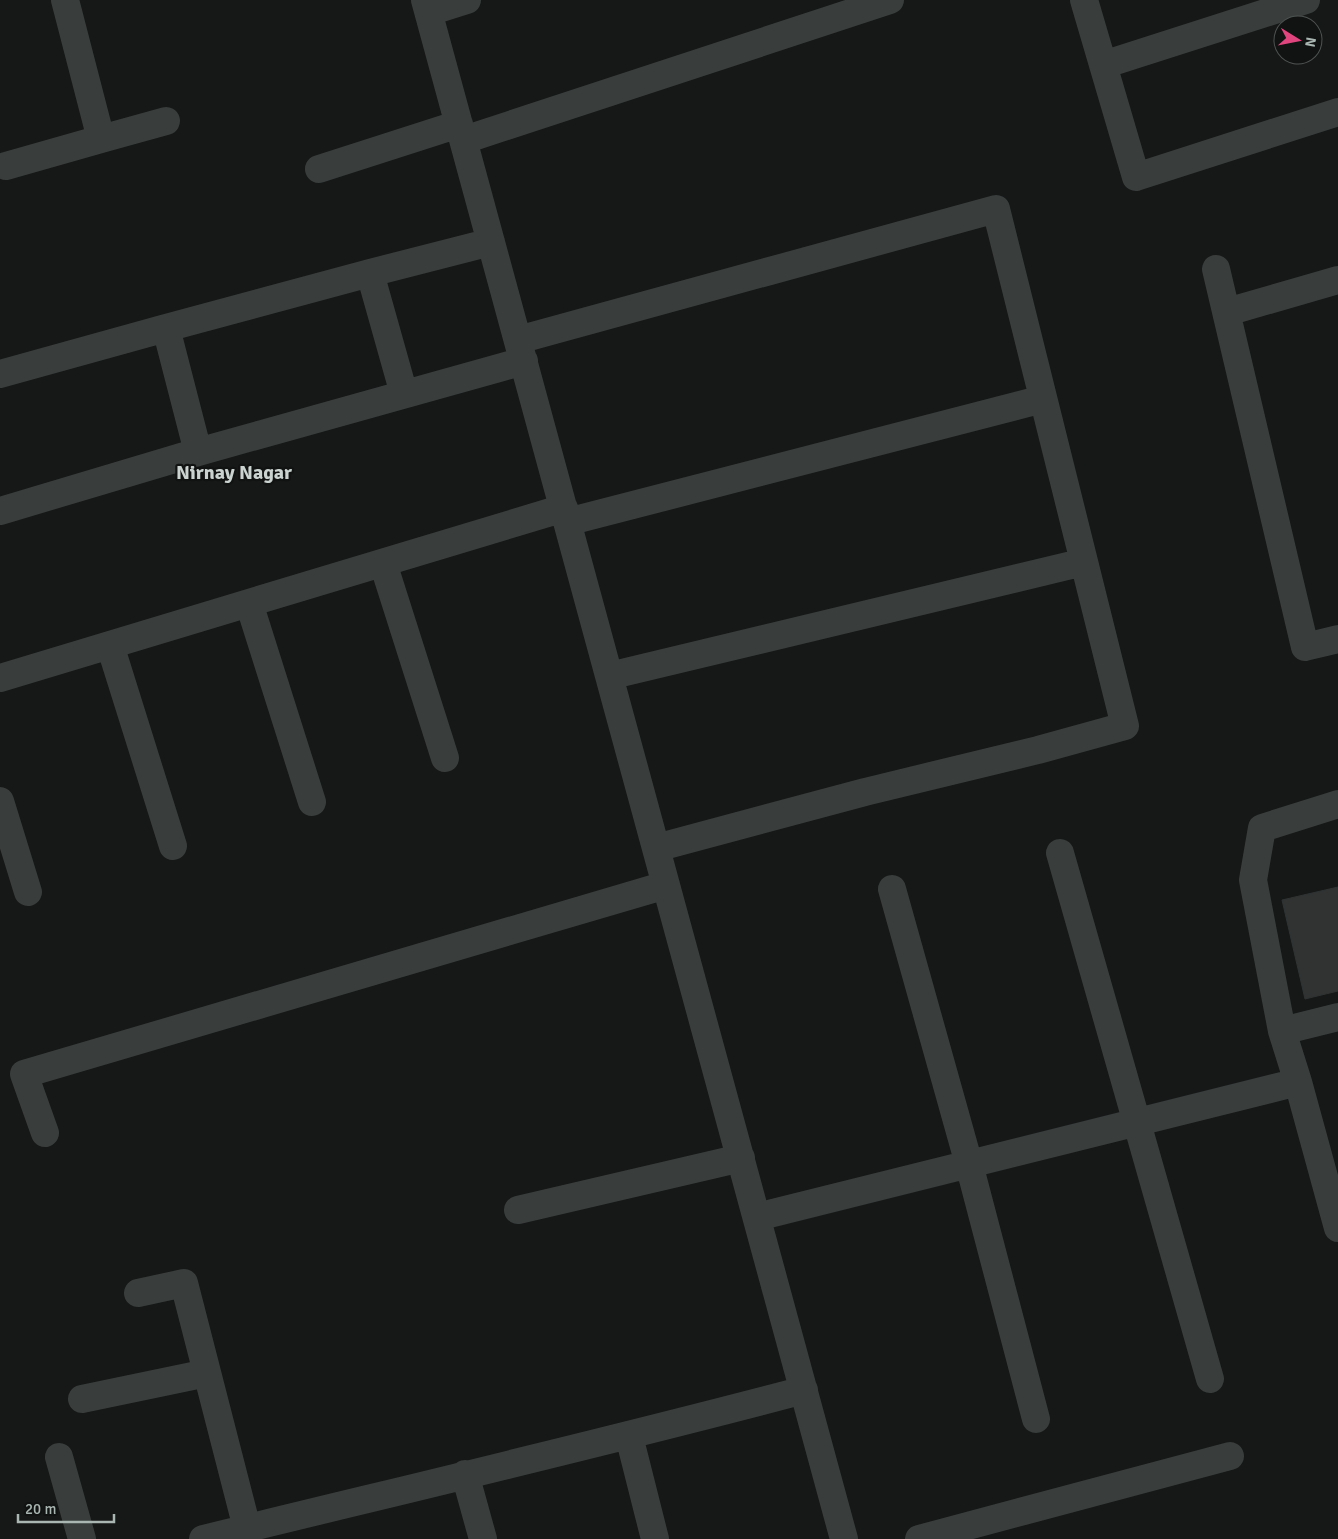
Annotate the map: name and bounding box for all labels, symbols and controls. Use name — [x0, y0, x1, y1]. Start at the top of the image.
north arrow — [1273, 15, 1323, 65]
text: N — [1301, 36, 1320, 48]
district label: Nirnay Nagar — [176, 460, 292, 485]
scale bar — [18, 1492, 114, 1524]
text: 20 m — [25, 1500, 56, 1518]

